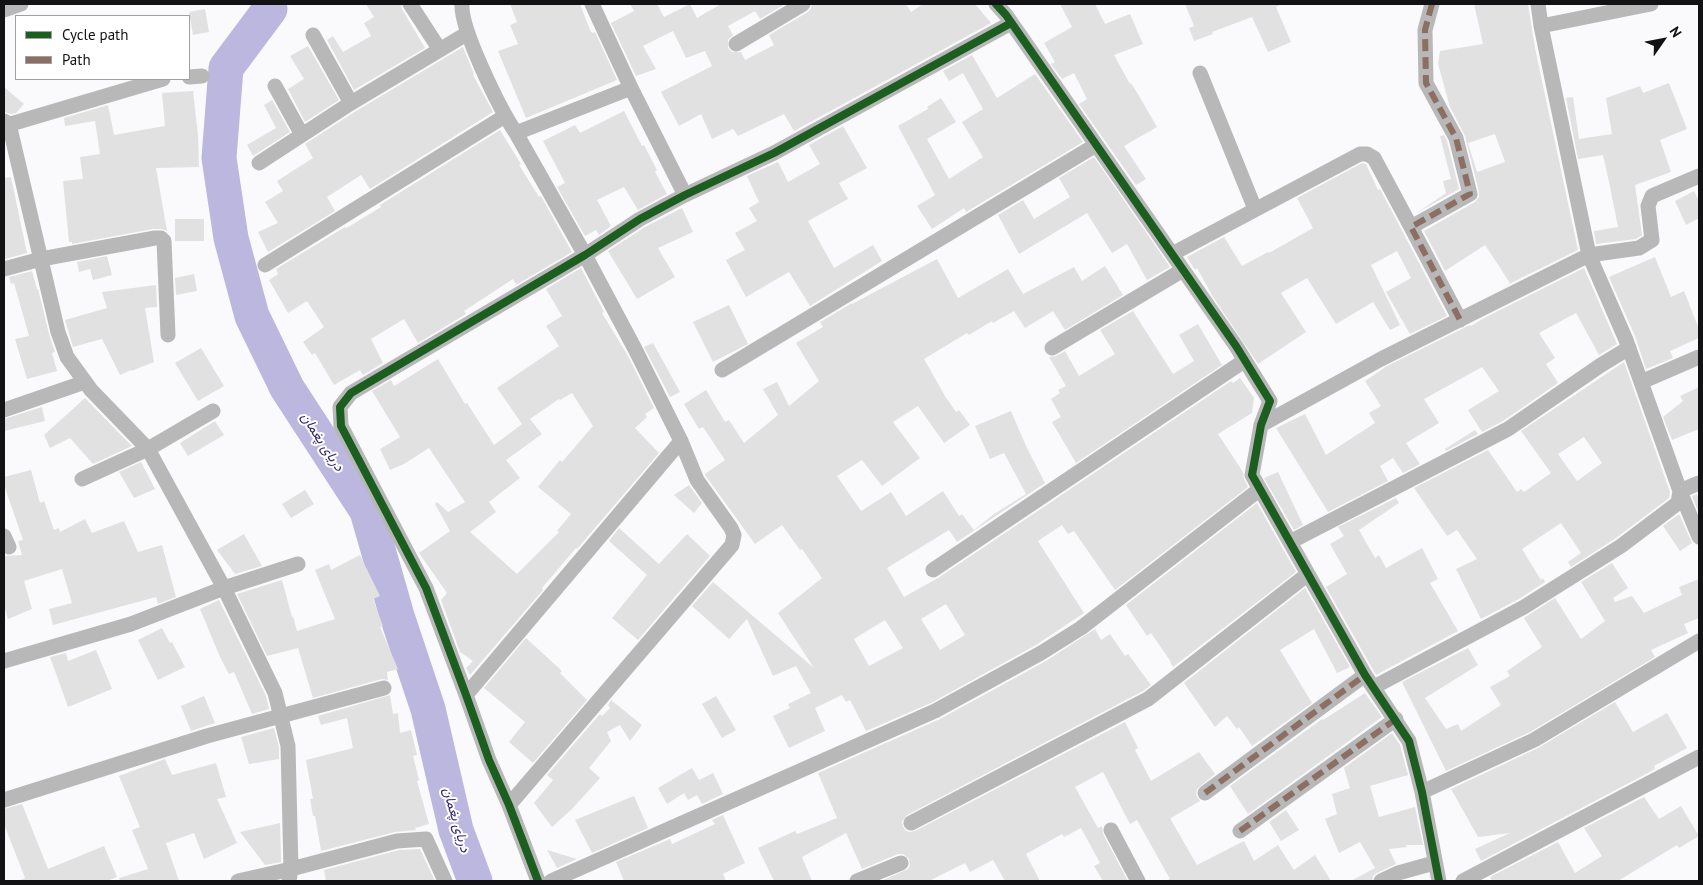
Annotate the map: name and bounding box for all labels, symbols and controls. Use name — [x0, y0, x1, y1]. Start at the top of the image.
legend — [15, 15, 190, 80]
north arrow — [1638, 15, 1688, 65]
text: N — [1666, 23, 1686, 41]
text: Cycle path — [62, 25, 128, 44]
text: Path — [62, 50, 91, 69]
water label: دریای پغمان — [297, 409, 347, 475]
water label: دریای پغمان — [439, 786, 473, 854]

